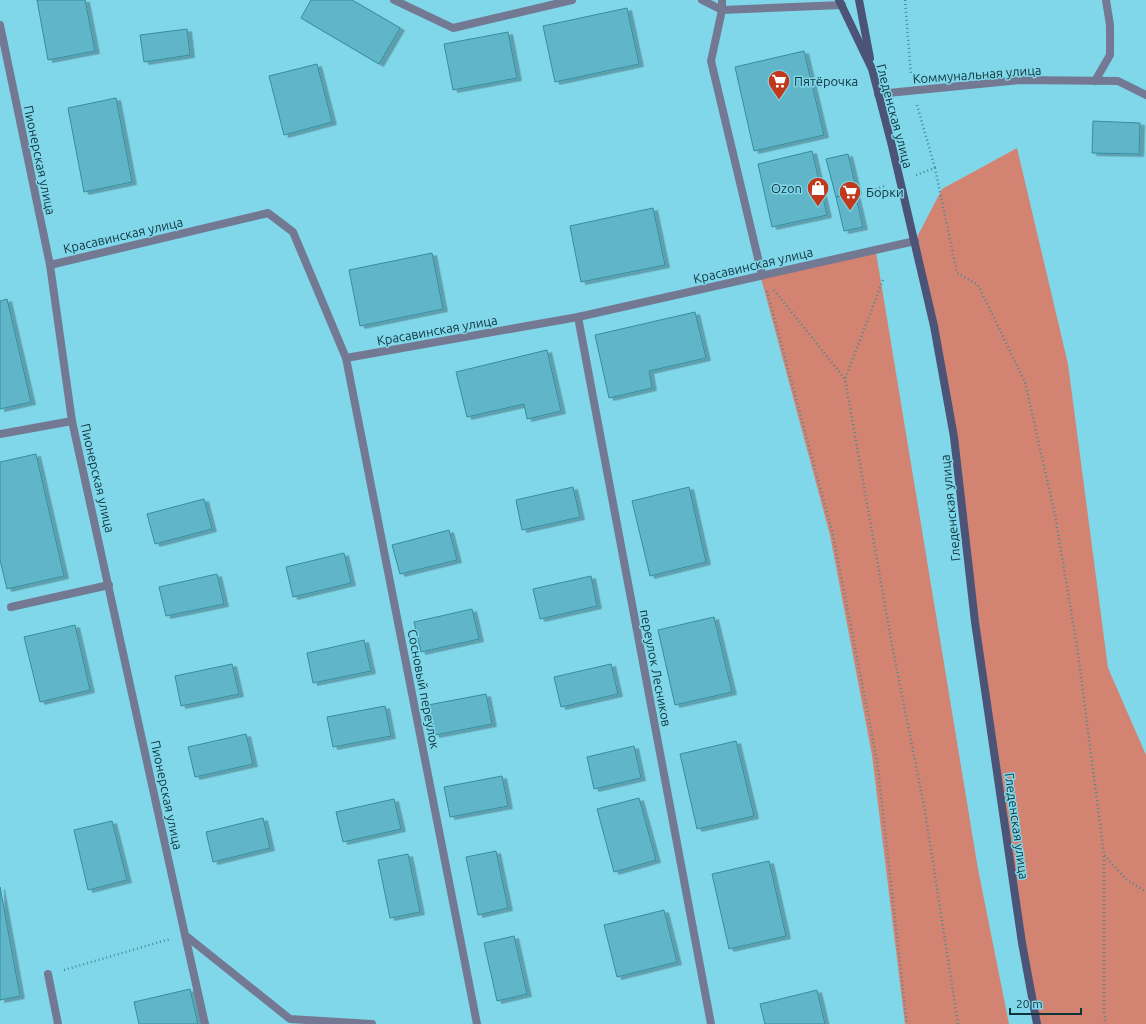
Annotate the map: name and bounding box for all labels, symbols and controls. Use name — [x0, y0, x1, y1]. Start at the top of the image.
street label: Гледенская улица — [874, 62, 916, 170]
street label: Коммунальная улица — [912, 63, 1042, 85]
supermarket icon: Пятёрочка — [766, 68, 792, 101]
place label: Пятёрочка — [794, 74, 858, 88]
street label: Пионерская улица — [22, 104, 58, 216]
shop icon: Ozon — [805, 175, 831, 208]
supermarket icon: Борки — [837, 179, 863, 212]
place label: Ozon — [771, 181, 802, 195]
place label: Борки — [866, 185, 904, 199]
street label: Красавинская улица — [62, 214, 184, 256]
street label: Красавинская улица — [692, 244, 814, 286]
street label: Красавинская улица — [376, 312, 498, 348]
street label: Пионерская улица — [79, 422, 117, 534]
street label: Гледенская улица — [937, 454, 963, 562]
street label: переулок Лесников — [638, 608, 674, 728]
street label: Сосновый переулок — [406, 628, 443, 750]
street label: Пионерская улица — [149, 739, 185, 851]
street label: Гледенская улица — [1003, 772, 1031, 880]
scale bar — [1010, 990, 1081, 1016]
text: 20 m — [1016, 997, 1043, 1010]

